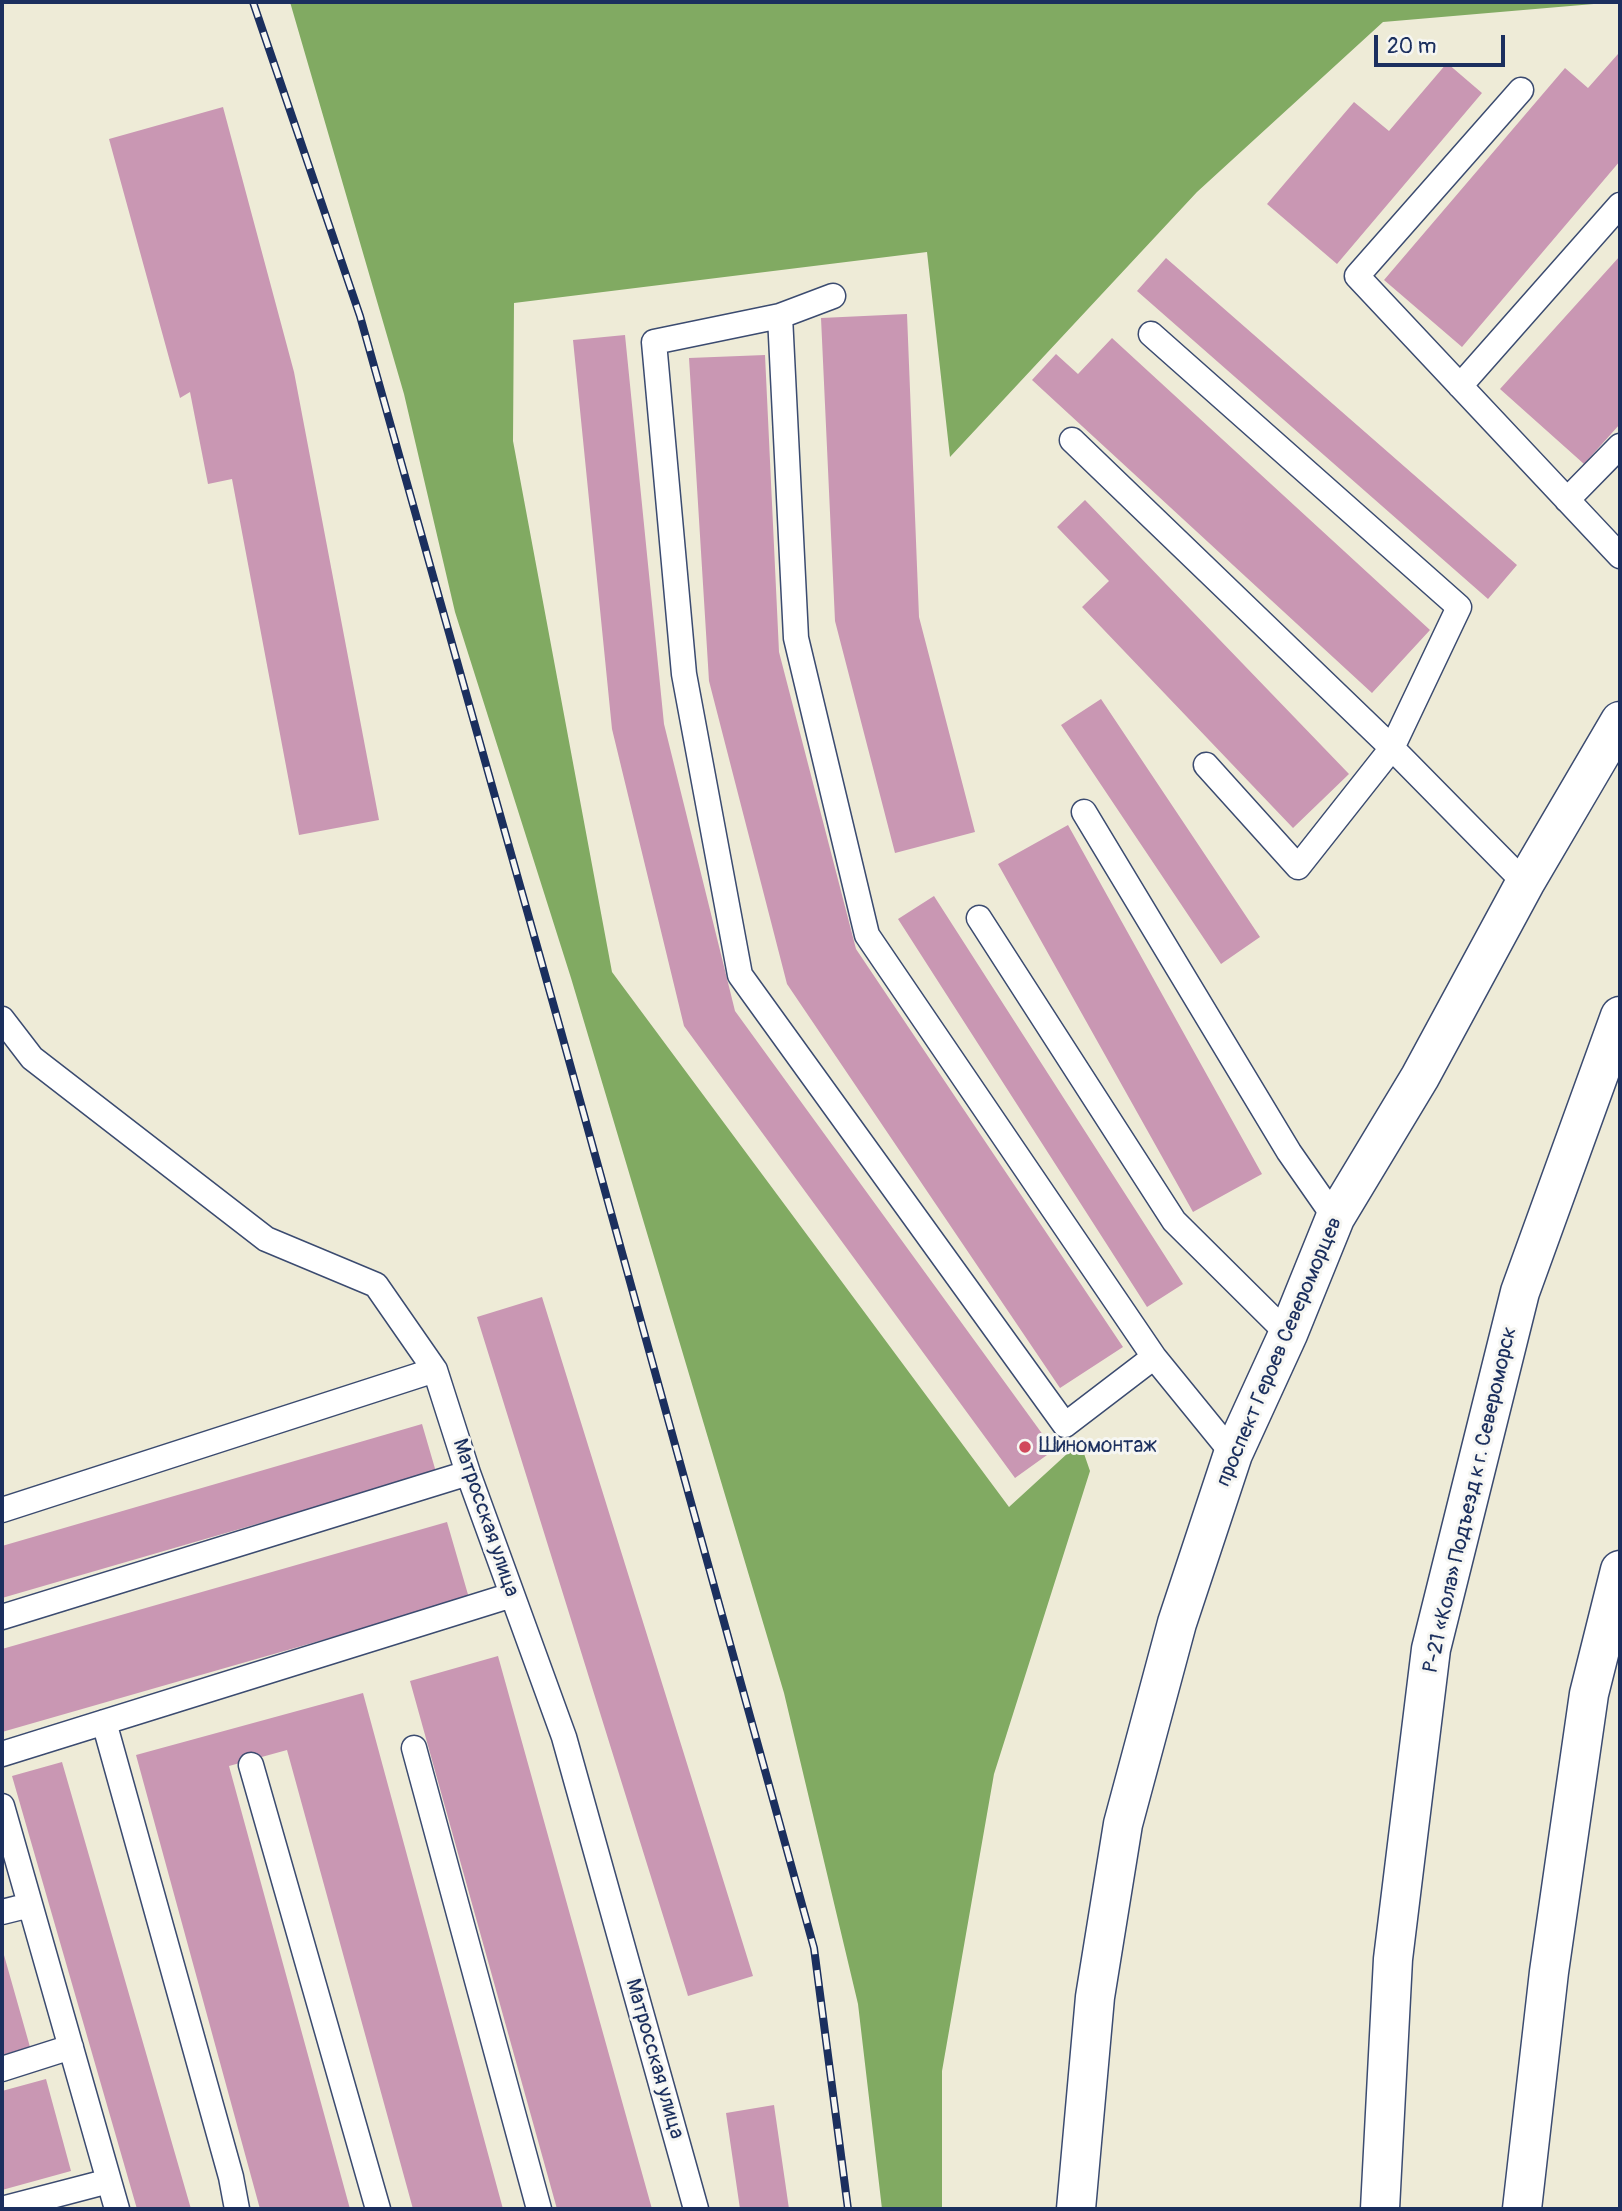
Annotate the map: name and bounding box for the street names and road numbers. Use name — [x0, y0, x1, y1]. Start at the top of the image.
street label: проспект Героев Североморцев — [1212, 1213, 1348, 1491]
street label: Р-21 «Кола» Подъезд к г. Североморск — [1419, 1325, 1523, 1675]
street label: Матросская улица — [446, 1436, 524, 1600]
street label: Матросская улица — [619, 1976, 689, 2142]

